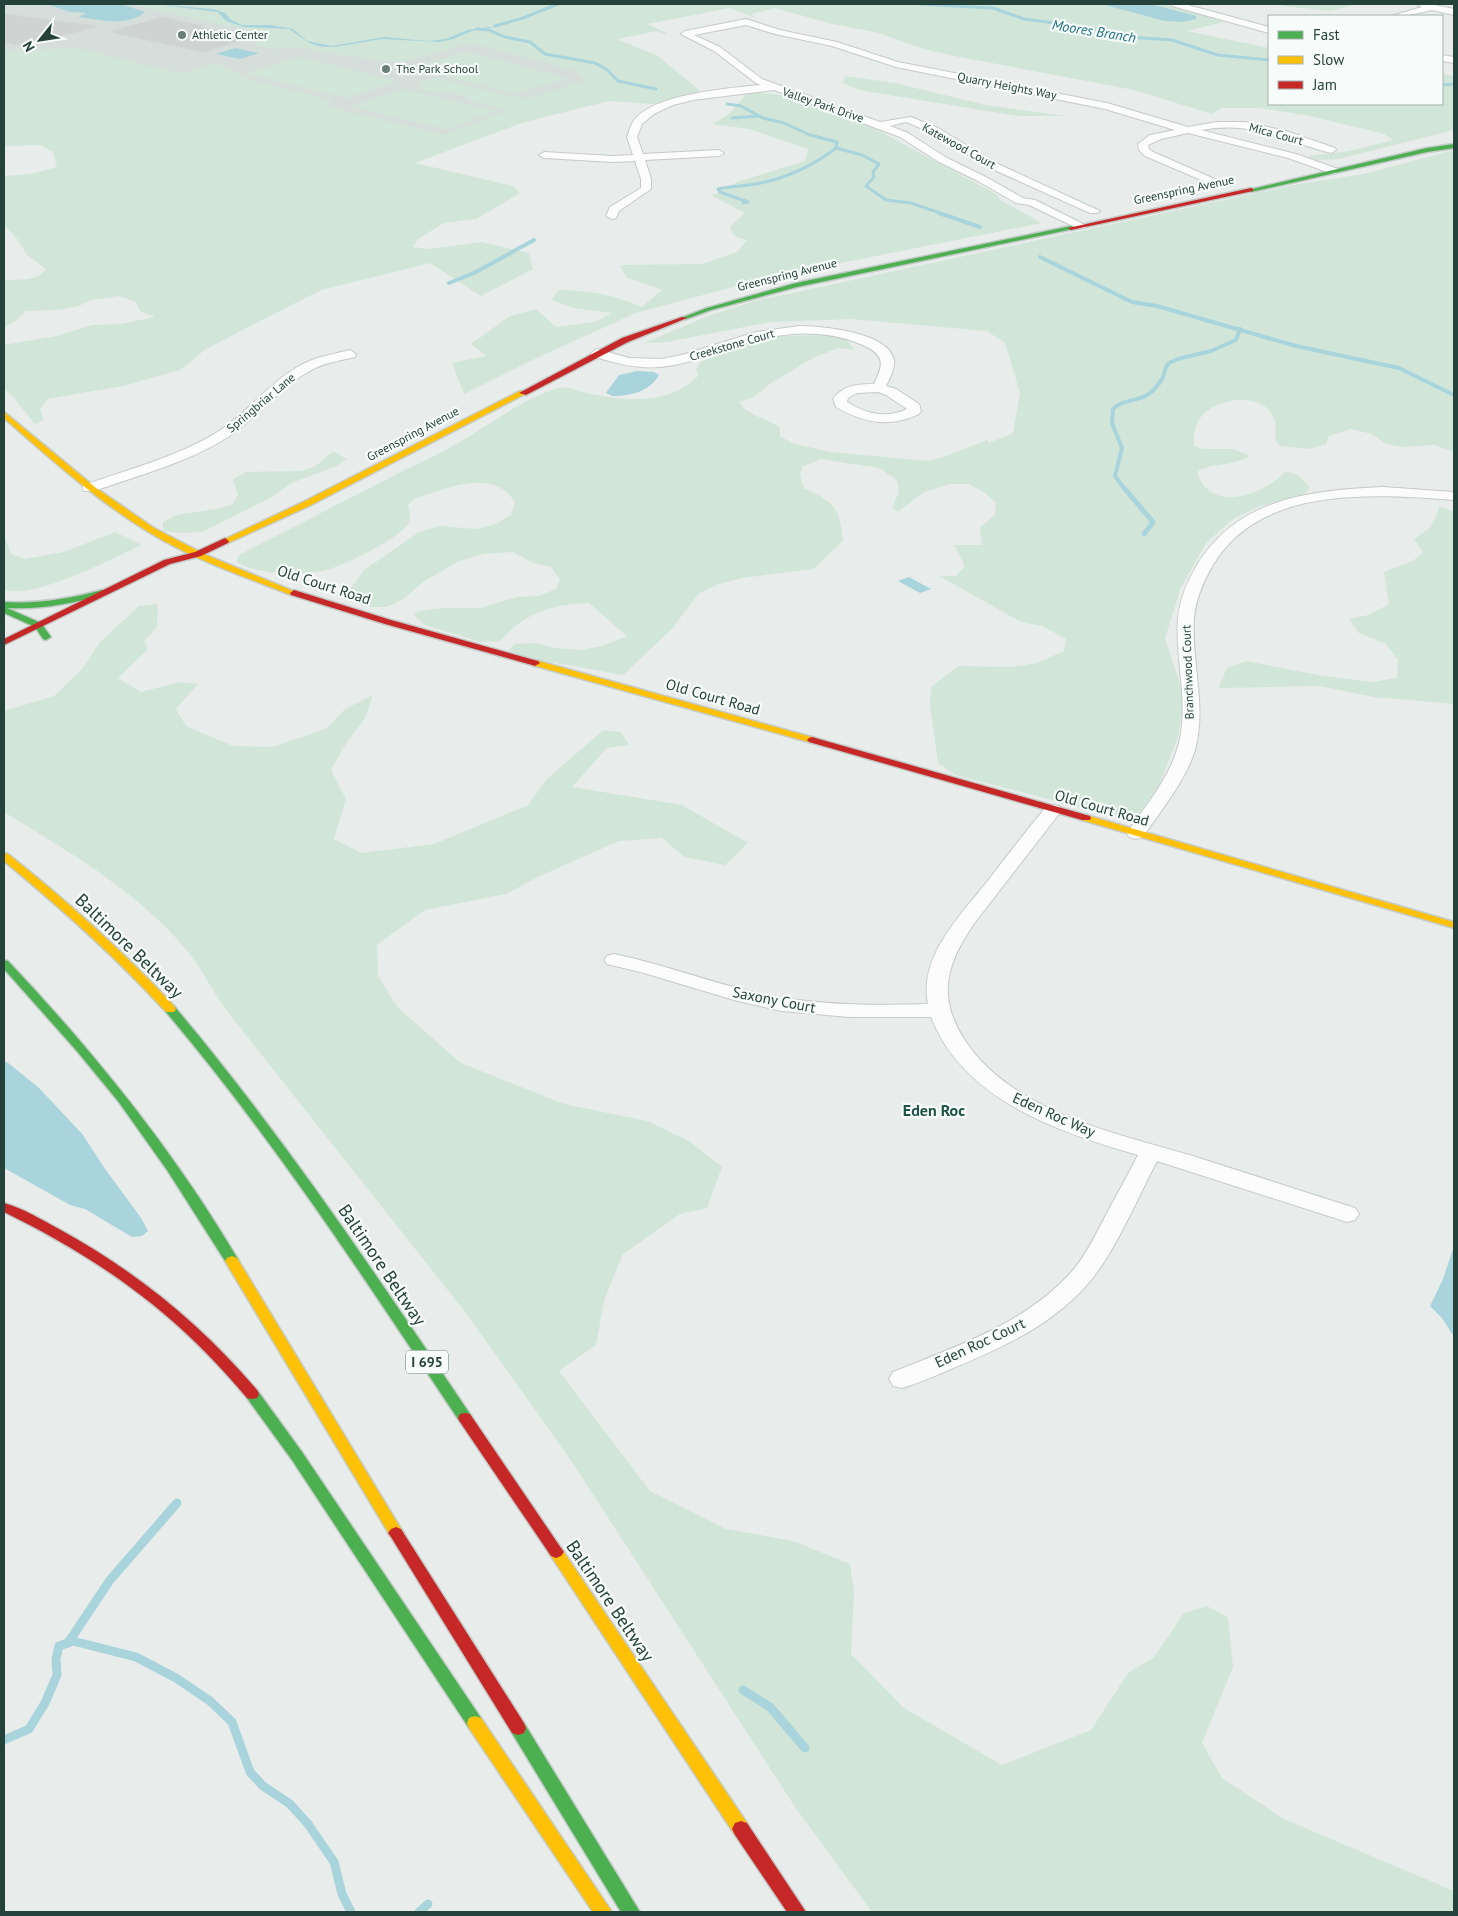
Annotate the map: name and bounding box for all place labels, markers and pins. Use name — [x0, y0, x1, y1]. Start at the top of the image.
place label: Athletic Center — [192, 27, 268, 42]
marker: Athletic Center — [176, 29, 188, 41]
place label: The Park School — [396, 61, 479, 76]
marker: The Park School — [380, 63, 392, 75]

